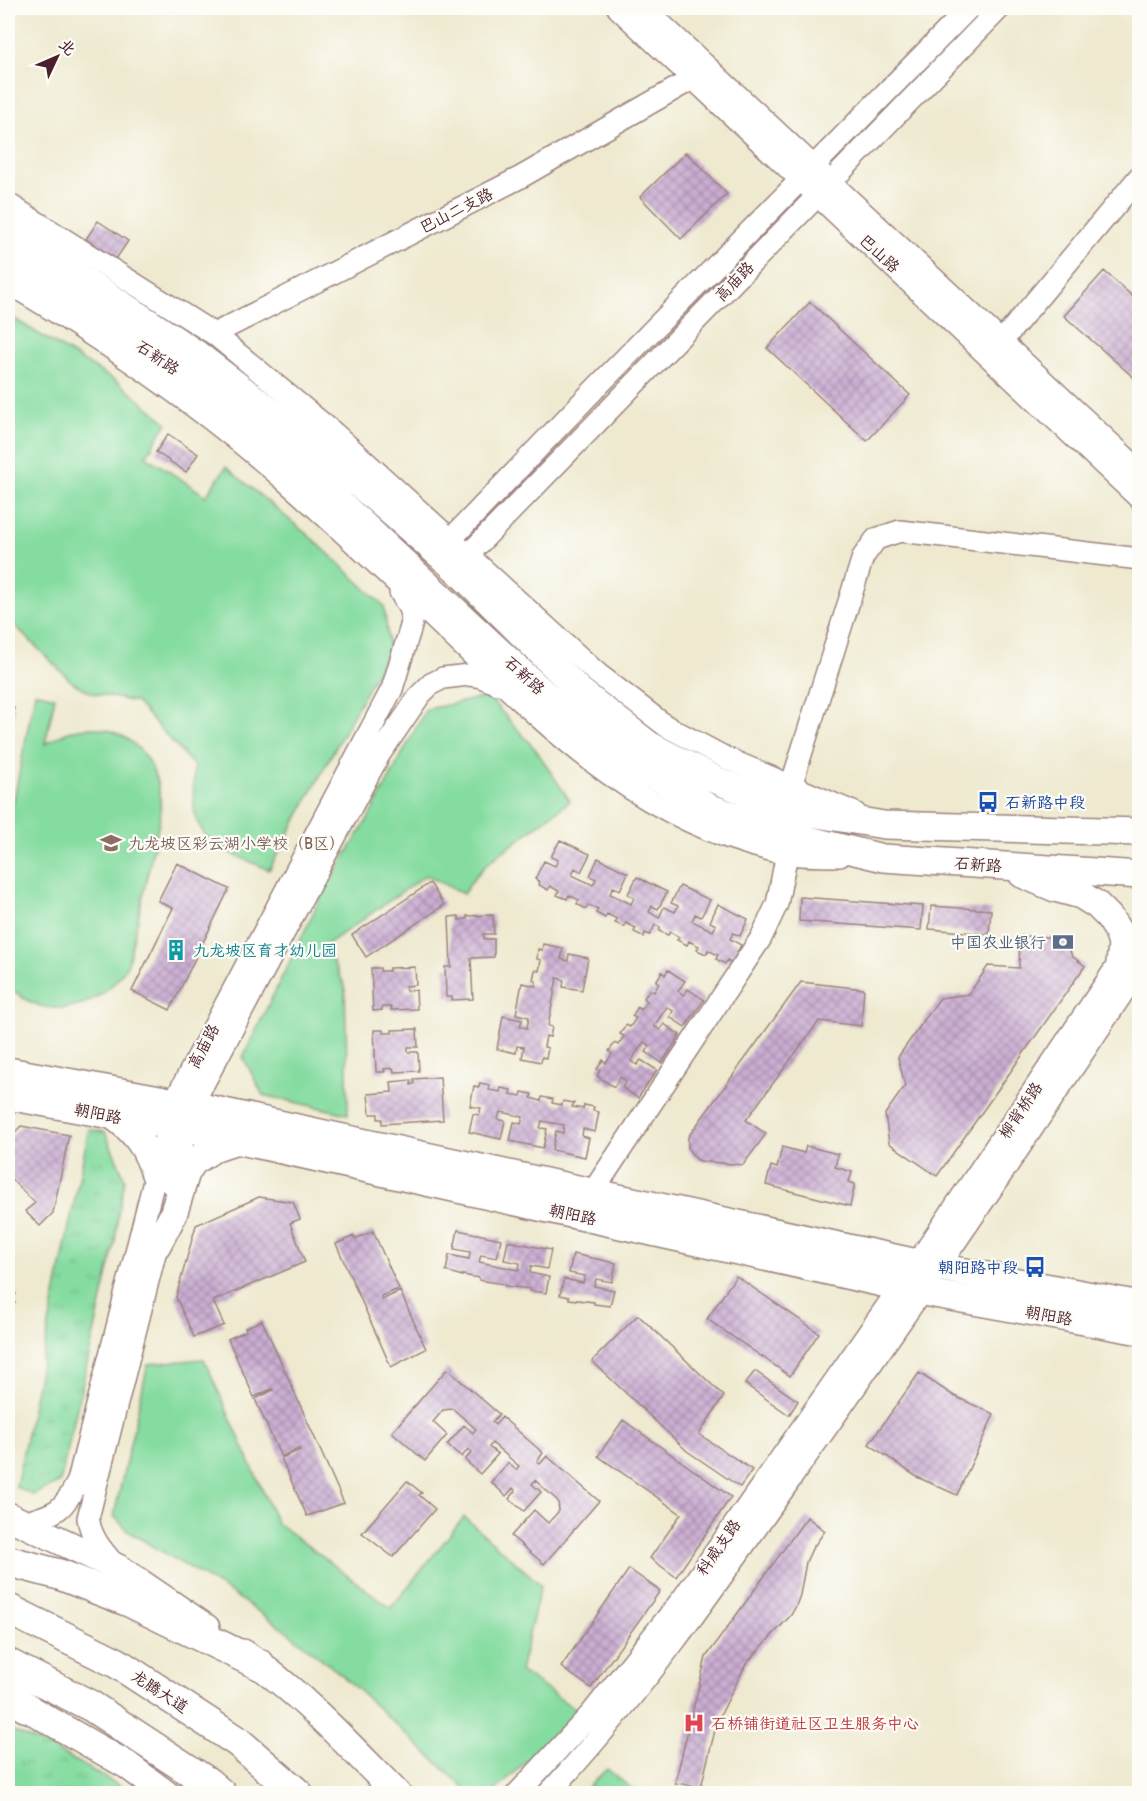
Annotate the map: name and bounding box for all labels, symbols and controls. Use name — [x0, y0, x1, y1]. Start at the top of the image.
north arrow — [27, 27, 87, 87]
text: 北 — [54, 35, 80, 60]
street label: 巴山二支路 — [416, 184, 497, 238]
street label: 巴山路 — [855, 230, 904, 277]
street label: 高庙路 — [711, 257, 759, 306]
street label: 石新路 — [132, 336, 183, 380]
street label: 石新路 — [500, 652, 549, 699]
bus stop icon: 石新路中段 — [976, 790, 1000, 814]
place label: 石新路中段 — [1005, 793, 1085, 813]
school or university icon: 九龙坡区彩云湖小学校（B区） — [99, 831, 123, 855]
place label: 九龙坡区彩云湖小学校（B区） — [128, 834, 345, 854]
street label: 石新路 — [953, 853, 1003, 877]
bank icon: 中国农业银行 — [1051, 930, 1075, 954]
place label: 中国农业银行 — [950, 933, 1046, 953]
building icon: 九龙坡区育才幼儿园 — [164, 938, 188, 962]
place label: 九龙坡区育才幼儿园 — [193, 941, 337, 961]
street label: 高庙路 — [184, 1021, 224, 1072]
street label: 柳背桥路 — [995, 1078, 1047, 1143]
street label: 朝阳路 — [72, 1100, 123, 1128]
street label: 朝阳路 — [547, 1200, 598, 1230]
bus stop icon: 朝阳路中段 — [1023, 1255, 1047, 1279]
place label: 朝阳路中段 — [938, 1258, 1018, 1278]
street label: 朝阳路 — [1023, 1302, 1074, 1330]
street label: 科威支路 — [692, 1516, 745, 1580]
street label: 龙腾大道 — [127, 1666, 192, 1718]
hospital icon: 石桥铺街道社区卫生服务中心 — [682, 1711, 706, 1735]
place label: 石桥铺街道社区卫生服务中心 — [711, 1714, 919, 1734]

